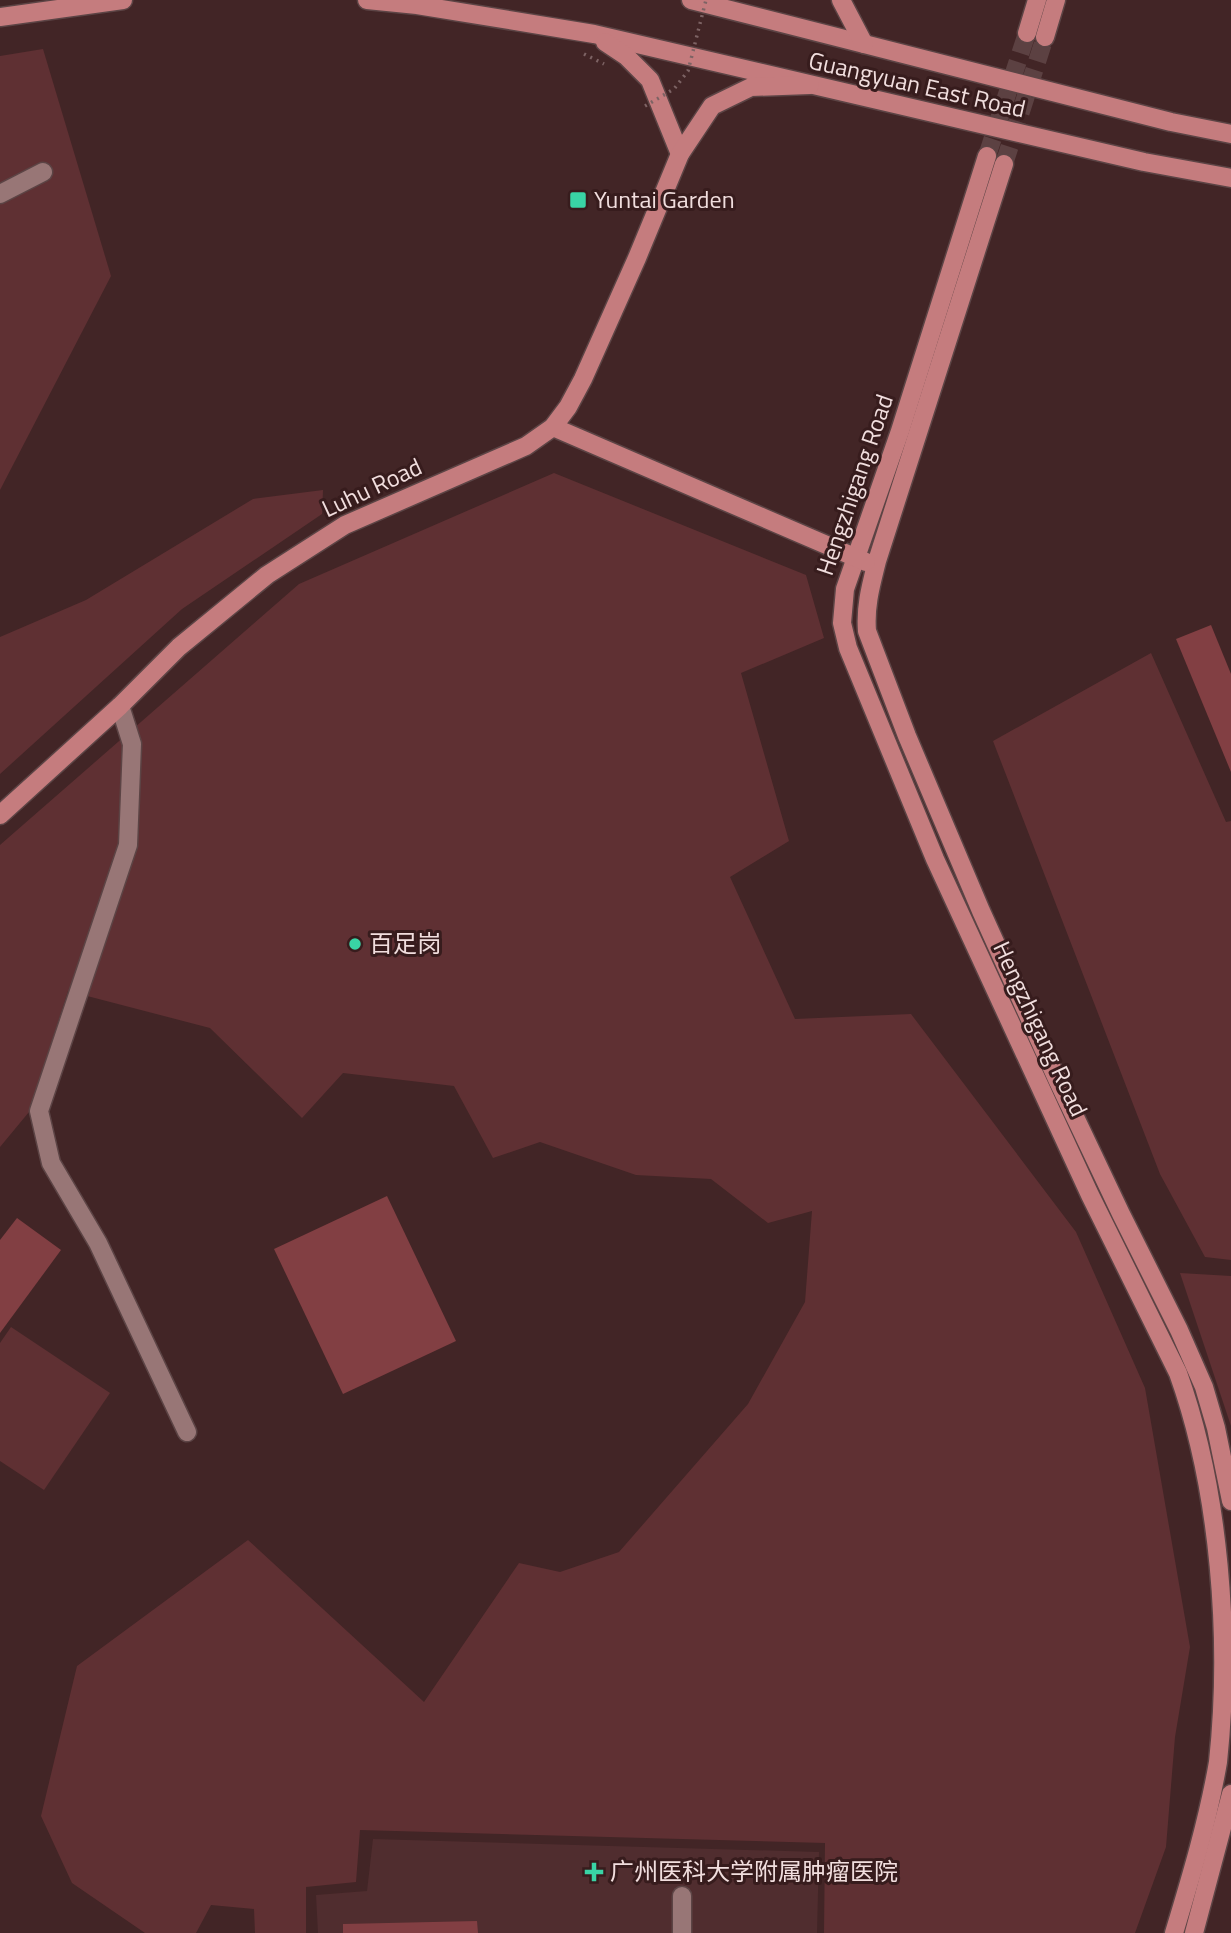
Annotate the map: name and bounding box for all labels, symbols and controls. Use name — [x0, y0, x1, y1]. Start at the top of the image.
street label: Guangyuan East Road — [805, 42, 1029, 126]
place label: Yuntai Garden — [594, 181, 735, 217]
marker: Yuntai Garden — [568, 190, 588, 210]
street label: Hengzhigang Road — [806, 389, 902, 580]
street label: Luhu Road — [315, 448, 428, 526]
place label: 百足岗 — [369, 925, 441, 961]
street label: Hengzhigang Road — [985, 935, 1097, 1122]
marker: 百足岗 — [347, 936, 363, 952]
place label: 广州医科大学附属肿瘤医院 — [610, 1853, 898, 1889]
marker: 广州医科大学附属肿瘤医院 — [584, 1862, 604, 1882]

